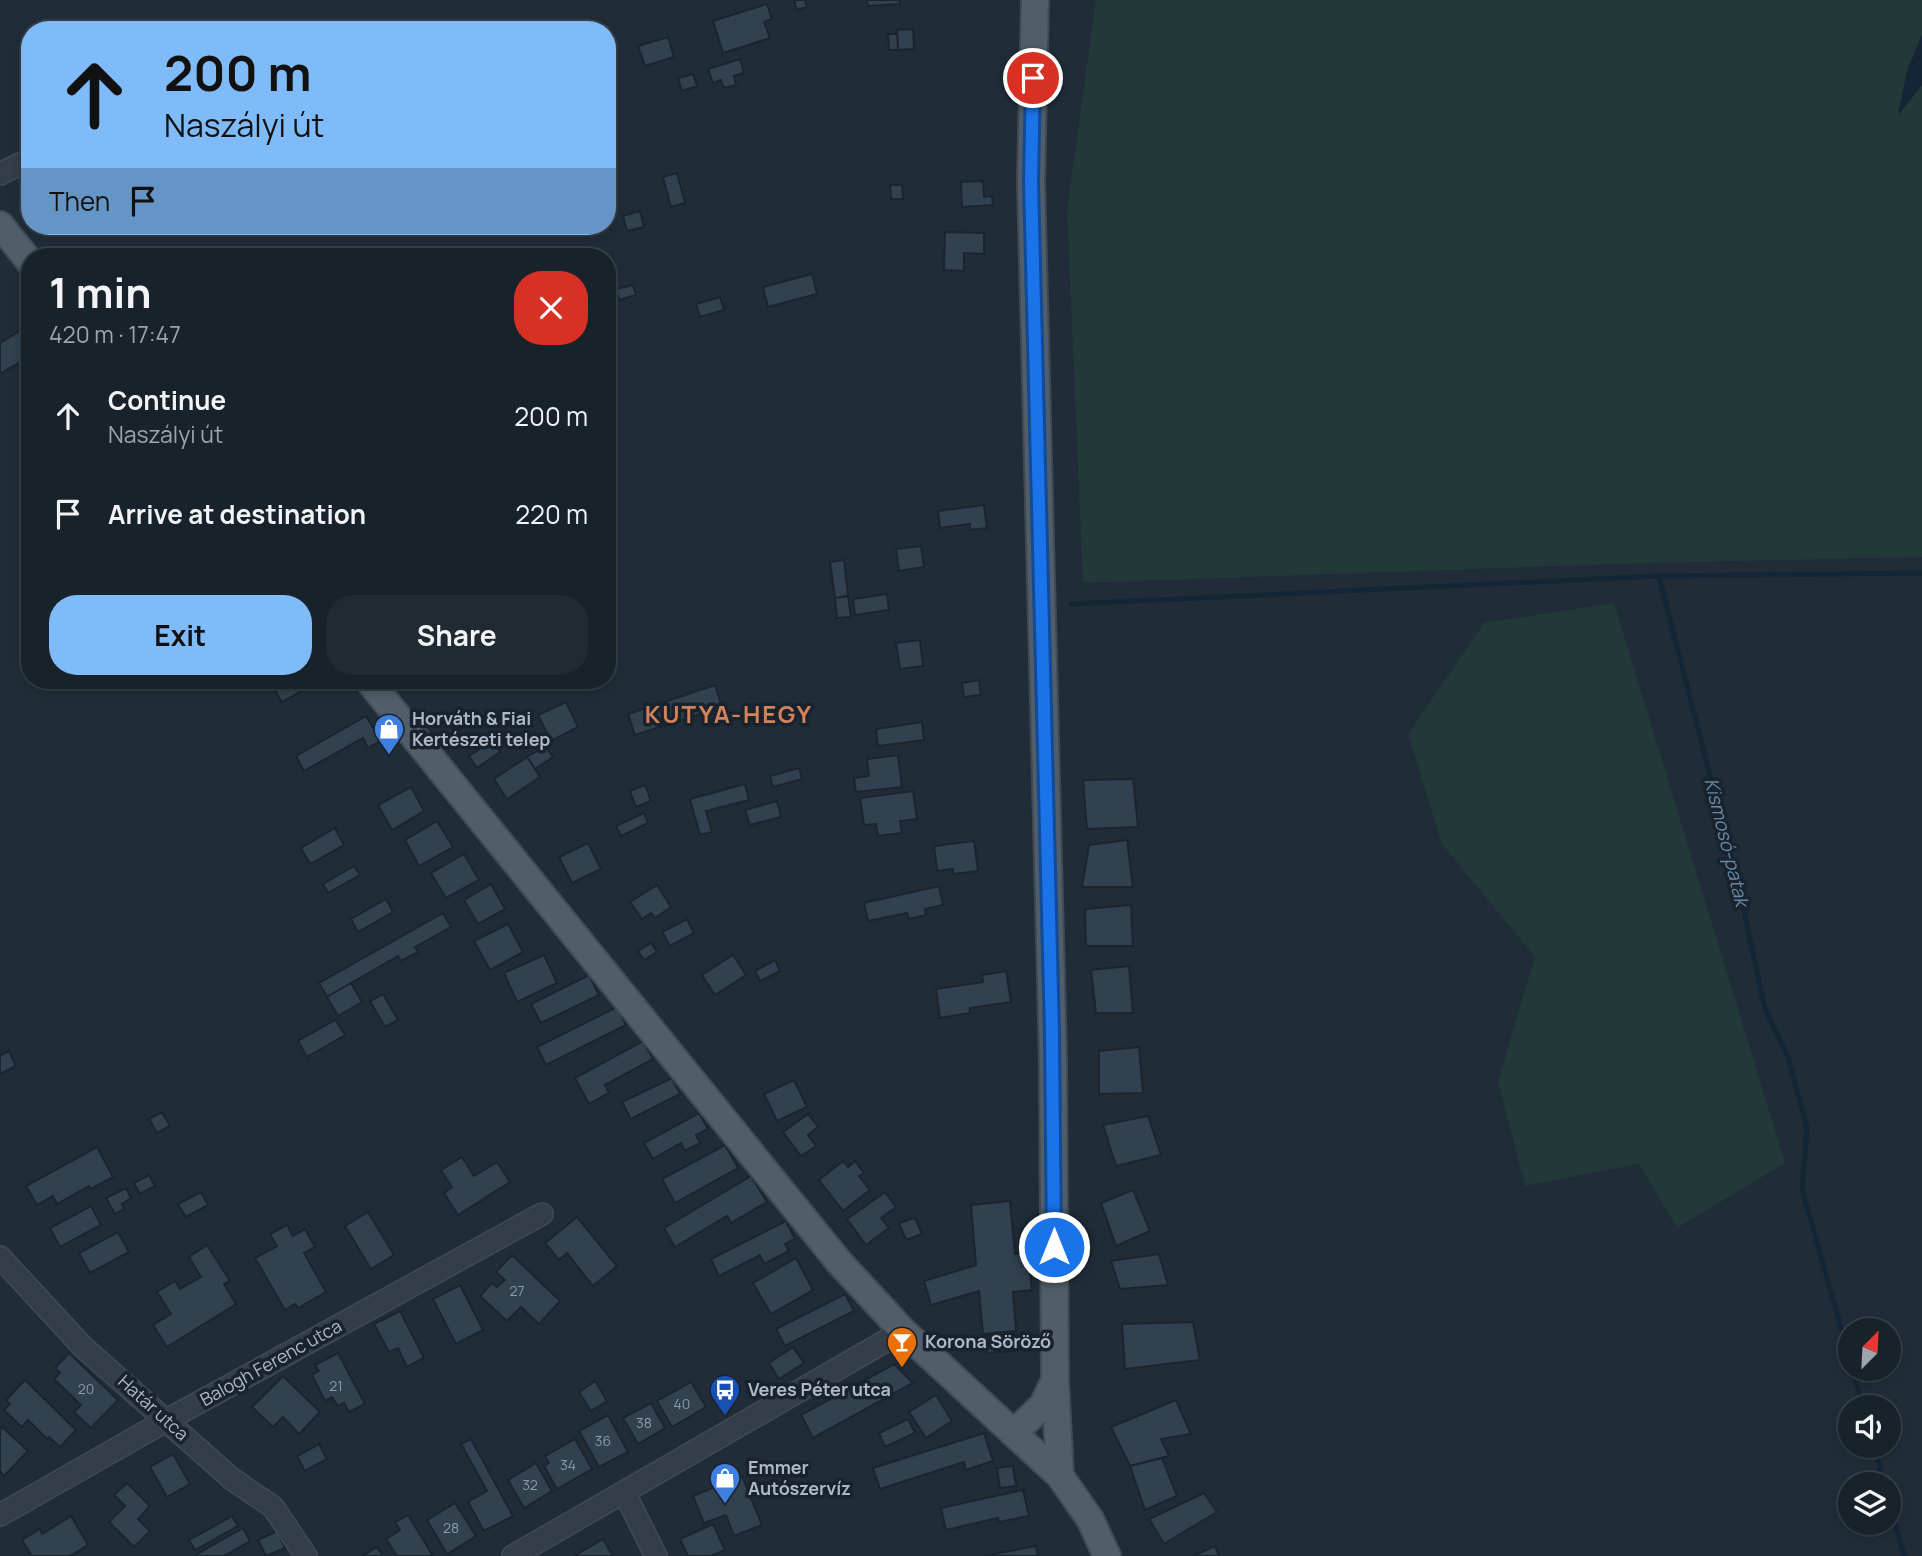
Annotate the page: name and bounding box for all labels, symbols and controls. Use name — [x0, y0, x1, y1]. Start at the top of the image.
text: 200 m — [164, 39, 312, 106]
pin — [1003, 48, 1063, 108]
icon: ahead — [49, 49, 140, 140]
icon: arrive — [1014, 59, 1052, 97]
text: Naszályi út — [164, 103, 324, 147]
icon: arrive — [124, 182, 162, 220]
text: Then — [49, 183, 110, 219]
text: 1 min — [49, 263, 152, 321]
button: close — [514, 271, 588, 345]
text: 420 m · 17:47 — [49, 318, 181, 350]
text: Continue — [108, 382, 226, 418]
icon: ahead — [49, 397, 87, 435]
text: 200 m — [514, 398, 588, 434]
text: Naszályi út — [108, 418, 223, 450]
icon: arrive — [49, 495, 87, 533]
text: Arrive at destination — [108, 496, 366, 532]
text: 220 m — [515, 496, 588, 532]
button: Exit — [49, 595, 312, 675]
button: Share — [326, 595, 588, 675]
district label: KUTYA-HEGY — [645, 697, 813, 730]
place label: Horváth & Fiai Kertészeti telep — [412, 706, 550, 751]
shop icon: Horváth & Fiai Kertészeti telep — [372, 712, 406, 756]
water label: Kismosó-patak — [1698, 775, 1756, 911]
position arrow — [1017, 1210, 1091, 1284]
house number: 27 — [509, 1281, 525, 1300]
street label: Balogh Ferenc utca — [195, 1313, 346, 1411]
north arrow — [1838, 1318, 1900, 1381]
map controls — [1838, 1318, 1901, 1535]
bar icon: Korona Söröző — [885, 1325, 919, 1369]
place label: Korona Söröző — [925, 1329, 1051, 1353]
street label: Határ utca — [113, 1369, 194, 1445]
bus stop icon: Veres Péter utca — [708, 1373, 742, 1417]
house number: 21 — [329, 1376, 343, 1395]
place label: Veres Péter utca — [748, 1377, 891, 1401]
house number: 20 — [78, 1379, 94, 1398]
house number: 40 — [674, 1394, 690, 1413]
button: sound — [1838, 1395, 1901, 1458]
house number: 38 — [636, 1413, 652, 1432]
house number: 36 — [595, 1431, 611, 1450]
house number: 34 — [560, 1455, 576, 1474]
place label: Emmer Autószervíz — [748, 1455, 851, 1500]
shop icon: Emmer Autószervíz — [708, 1461, 742, 1505]
button: layers — [1838, 1472, 1901, 1535]
house number: 32 — [522, 1475, 538, 1494]
house number: 28 — [443, 1518, 459, 1537]

